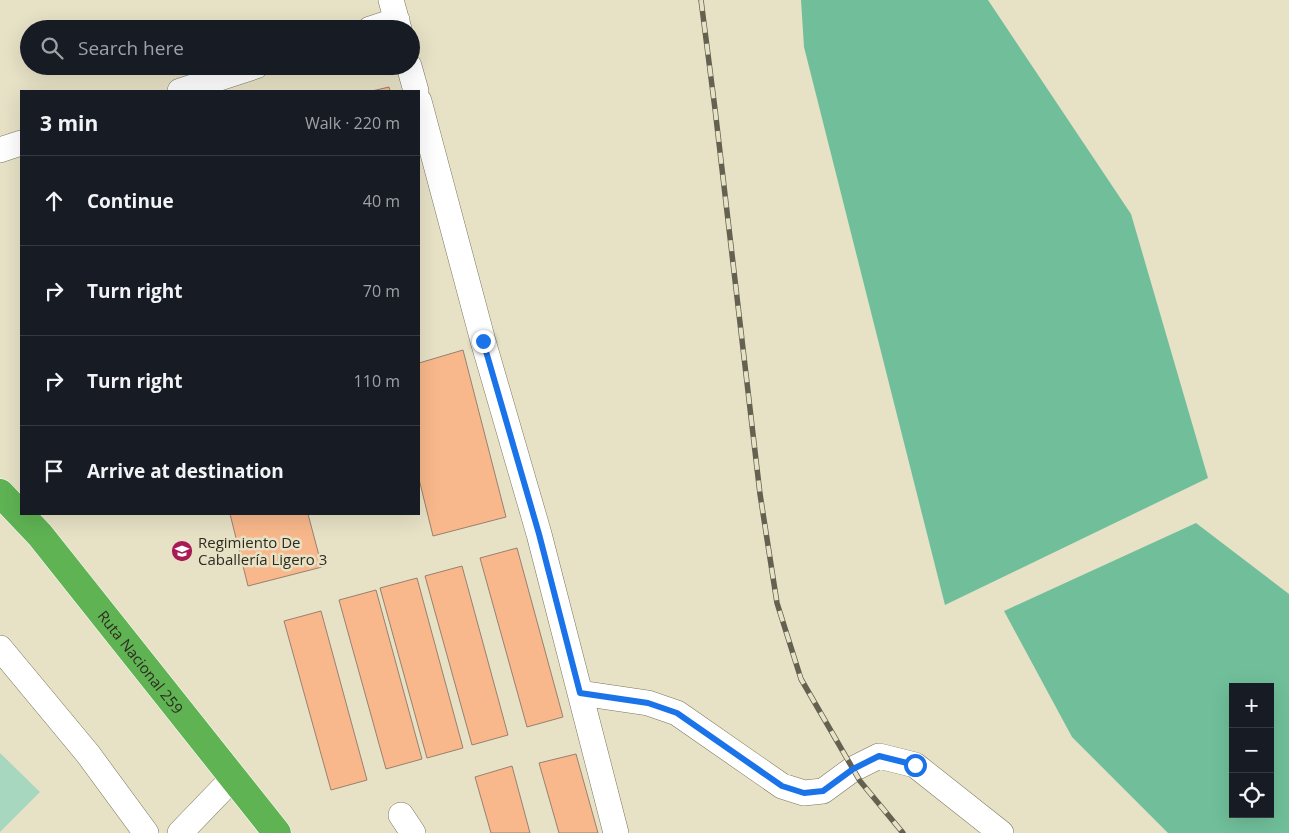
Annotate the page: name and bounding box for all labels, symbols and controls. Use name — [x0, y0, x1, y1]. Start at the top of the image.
search box — [20, 20, 420, 75]
icon: search — [38, 34, 66, 62]
text: Search here — [78, 35, 184, 61]
text: 3 min — [40, 109, 98, 137]
text: Walk · 220 m — [305, 112, 400, 134]
icon: ahead — [40, 187, 68, 215]
text: Continue — [87, 188, 174, 214]
text: 40 m — [363, 190, 400, 212]
icon: right — [40, 277, 68, 305]
text: Turn right — [87, 278, 182, 304]
text: 70 m — [363, 280, 400, 302]
route end — [472, 330, 495, 353]
icon: right — [40, 367, 68, 395]
text: Turn right — [87, 368, 182, 394]
text: 110 m — [354, 370, 400, 392]
icon: arrive — [40, 457, 68, 485]
text: Arrive at destination — [87, 458, 284, 484]
place label: Regimiento De Caballería Ligero 3 — [198, 532, 327, 569]
school or university icon: Regimiento De Caballería Ligero 3 — [170, 539, 194, 563]
street label: Ruta Nacional 259 — [94, 606, 188, 718]
map controls — [1229, 683, 1274, 818]
button: + — [1229, 683, 1274, 728]
button: − — [1229, 728, 1274, 773]
route start — [904, 754, 927, 777]
button: locate — [1229, 773, 1274, 818]

